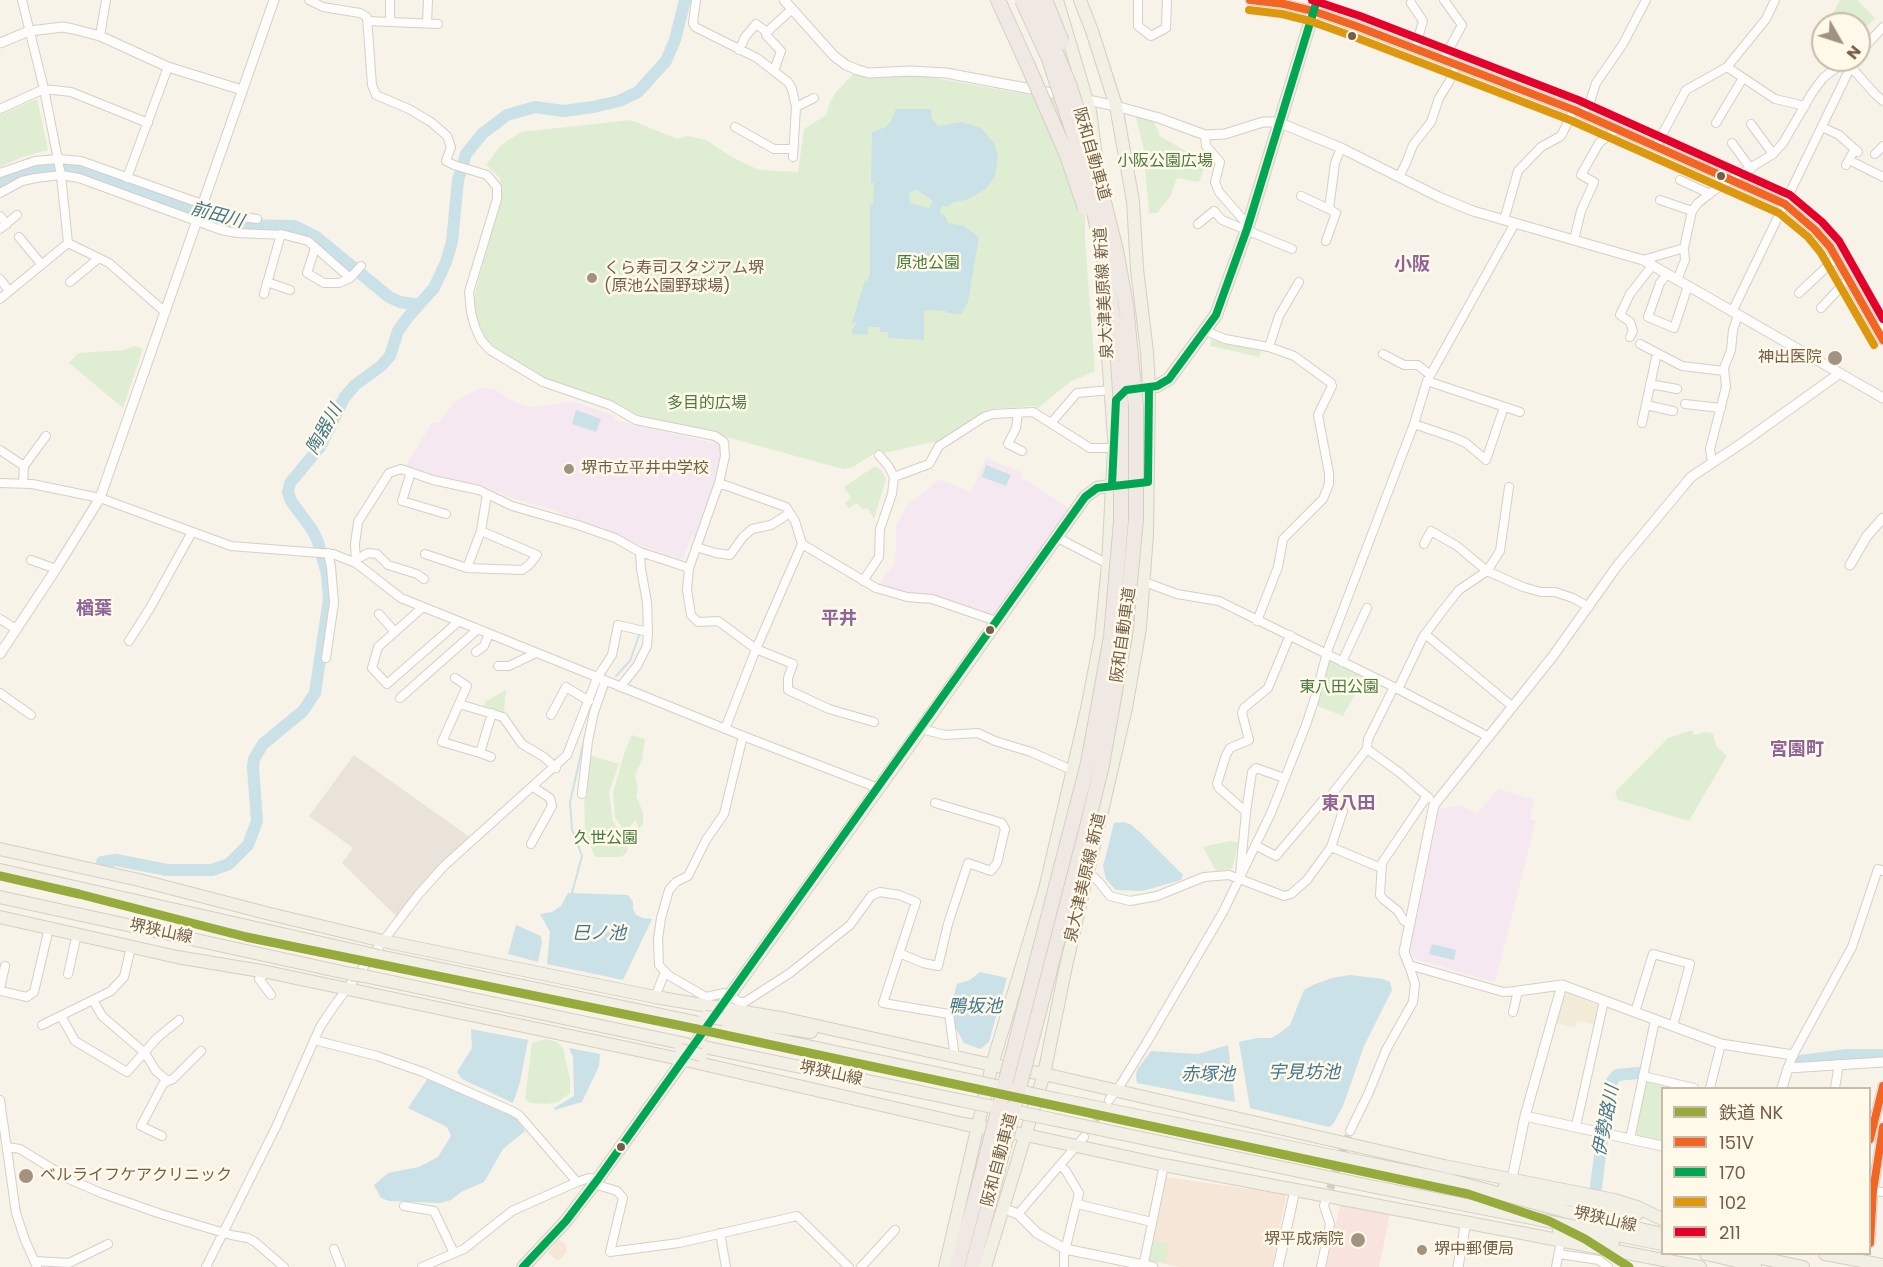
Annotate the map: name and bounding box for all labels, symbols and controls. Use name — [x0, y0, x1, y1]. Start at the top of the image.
north arrow — [1811, 12, 1871, 72]
unlabelled marker — [1346, 30, 1358, 42]
text: N — [1841, 40, 1867, 64]
street label: 阪和自動車道 — [1069, 105, 1113, 203]
park label: 小阪公園広場 — [1117, 152, 1213, 172]
unlabelled marker — [1715, 170, 1727, 182]
water label: 前田川 — [188, 199, 246, 233]
street label: 泉大津美原線 新道 — [1092, 226, 1118, 360]
park label: 原池公園 — [896, 254, 960, 274]
district label: 小阪 — [1394, 254, 1430, 276]
place label: くら寿司スタジアム堺 (原池公園野球場) — [604, 259, 764, 297]
marker: くら寿司スタジアム堺 (原池公園野球場) — [585, 271, 599, 285]
place label: 神出医院 — [1758, 348, 1822, 368]
marker: 神出医院 — [1826, 349, 1844, 367]
park label: 多目的広場 — [667, 394, 747, 414]
water label: 陶器川 — [302, 401, 348, 459]
place label: 堺市立平井中学校 — [581, 459, 709, 479]
marker: 堺市立平井中学校 — [562, 462, 576, 476]
street label: 阪和自動車道 — [1108, 586, 1140, 684]
district label: 楢葉 — [76, 598, 112, 620]
district label: 平井 — [821, 608, 857, 630]
unlabelled marker — [984, 624, 996, 636]
park label: 東八田公園 — [1299, 678, 1379, 698]
district label: 宮園町 — [1770, 739, 1824, 761]
district label: 東八田 — [1321, 793, 1375, 815]
street label: 泉大津美原線 新道 — [1062, 811, 1110, 945]
park label: 久世公園 — [574, 829, 638, 849]
street label: 堺狭山線 — [128, 916, 194, 948]
water label: 巳ノ池 — [572, 923, 626, 945]
water label: 鴨坂池 — [948, 996, 1002, 1018]
street label: 堺狭山線 — [798, 1058, 864, 1090]
water label: 宇見坊池 — [1268, 1062, 1340, 1084]
water label: 赤塚池 — [1181, 1064, 1235, 1086]
water label: 伊勢路川 — [1590, 1084, 1624, 1158]
legend — [1661, 1087, 1871, 1255]
text: 鉄道 NK — [1719, 1100, 1783, 1125]
street label: 阪和自動車道 — [978, 1111, 1022, 1209]
text: 151V — [1719, 1130, 1754, 1155]
unlabelled marker — [615, 1141, 627, 1153]
text: 170 — [1719, 1160, 1746, 1185]
place label: ベルライフケアクリニック — [40, 1166, 232, 1186]
marker: ベルライフケアクリニック — [17, 1167, 35, 1185]
text: 102 — [1719, 1190, 1746, 1215]
street label: 堺狭山線 — [1572, 1203, 1638, 1237]
text: 211 — [1719, 1220, 1741, 1245]
place label: 堺平成病院 — [1264, 1230, 1344, 1250]
marker: 堺平成病院 — [1349, 1231, 1367, 1249]
place label: 堺中郵便局 — [1434, 1240, 1514, 1260]
marker: 堺中郵便局 — [1415, 1243, 1429, 1257]

